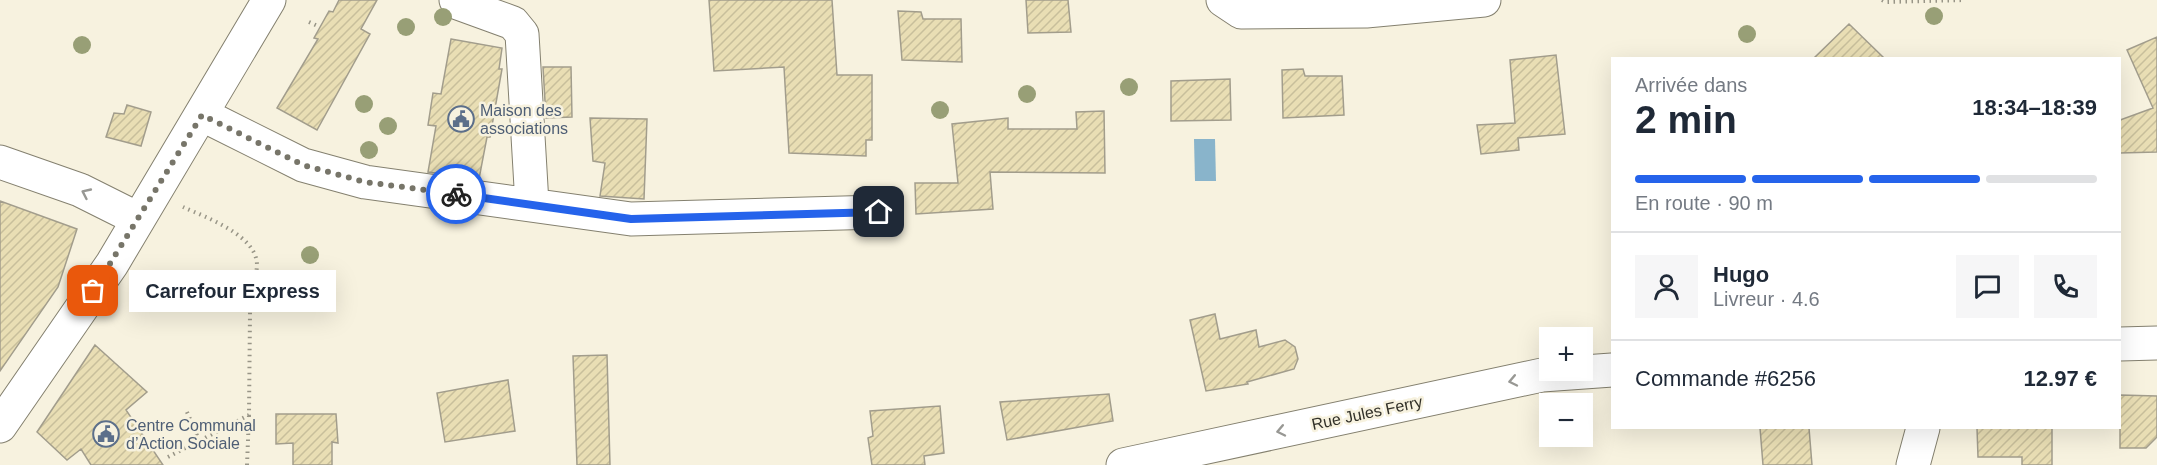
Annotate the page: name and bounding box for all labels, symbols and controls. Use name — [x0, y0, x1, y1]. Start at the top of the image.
text: Arrivée dans — [1635, 74, 1747, 96]
text: 18:34–18:39 — [1972, 95, 2097, 120]
text: 2 min — [1635, 98, 1737, 141]
place label: Maison des associations — [480, 102, 568, 137]
public building icon: Maison des associations — [446, 104, 476, 134]
courier — [426, 164, 486, 224]
icon: bike — [440, 178, 473, 211]
pin — [853, 186, 904, 237]
one-way arrow — [82, 188, 93, 200]
text: En route · 90 m — [1635, 192, 1773, 214]
icon: home — [862, 195, 895, 228]
button: person — [1635, 255, 1698, 318]
button: chat — [1956, 255, 2019, 318]
button: phone — [2034, 255, 2097, 318]
text: Hugo — [1713, 262, 1769, 287]
pin — [67, 265, 118, 316]
callout: Carrefour Express — [129, 270, 336, 312]
icon: bag — [76, 274, 109, 307]
text: Carrefour Express — [145, 280, 320, 302]
text: Livreur · 4.6 — [1713, 288, 1820, 310]
map controls — [1539, 327, 1593, 447]
button: + — [1539, 327, 1593, 381]
text: Commande #6256 — [1635, 366, 1816, 391]
text: 12.97 € — [2024, 366, 2097, 391]
one-way arrow — [1508, 374, 1518, 387]
street label: Rue Jules Ferry — [1310, 393, 1424, 433]
button: − — [1539, 393, 1593, 447]
place label: Centre Communal d’Action Sociale — [126, 417, 256, 452]
public building icon: Centre Communal d’Action Sociale — [91, 419, 121, 449]
one-way arrow — [1276, 424, 1286, 437]

